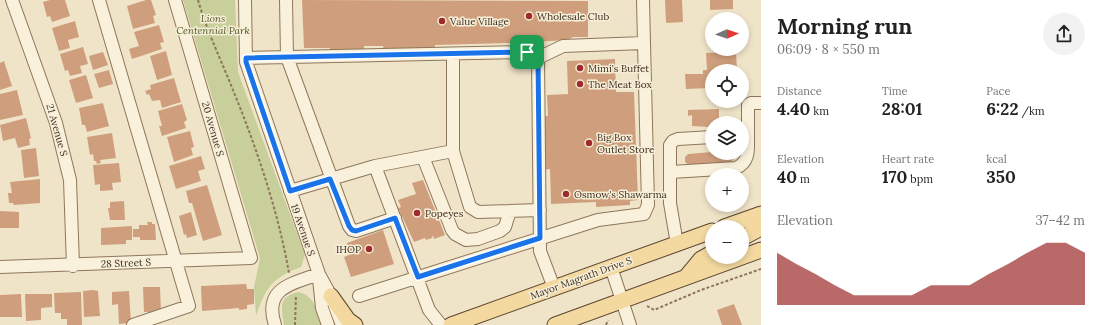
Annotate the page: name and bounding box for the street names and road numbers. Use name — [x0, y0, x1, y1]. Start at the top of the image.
street label: 20 Avenue S — [199, 100, 227, 158]
street label: 21 Avenue S — [43, 102, 71, 158]
street label: 19 Avenue S — [288, 202, 318, 258]
street label: Mayor Magrath Drive S — [528, 253, 634, 302]
street label: 28 Street S — [101, 256, 152, 270]

